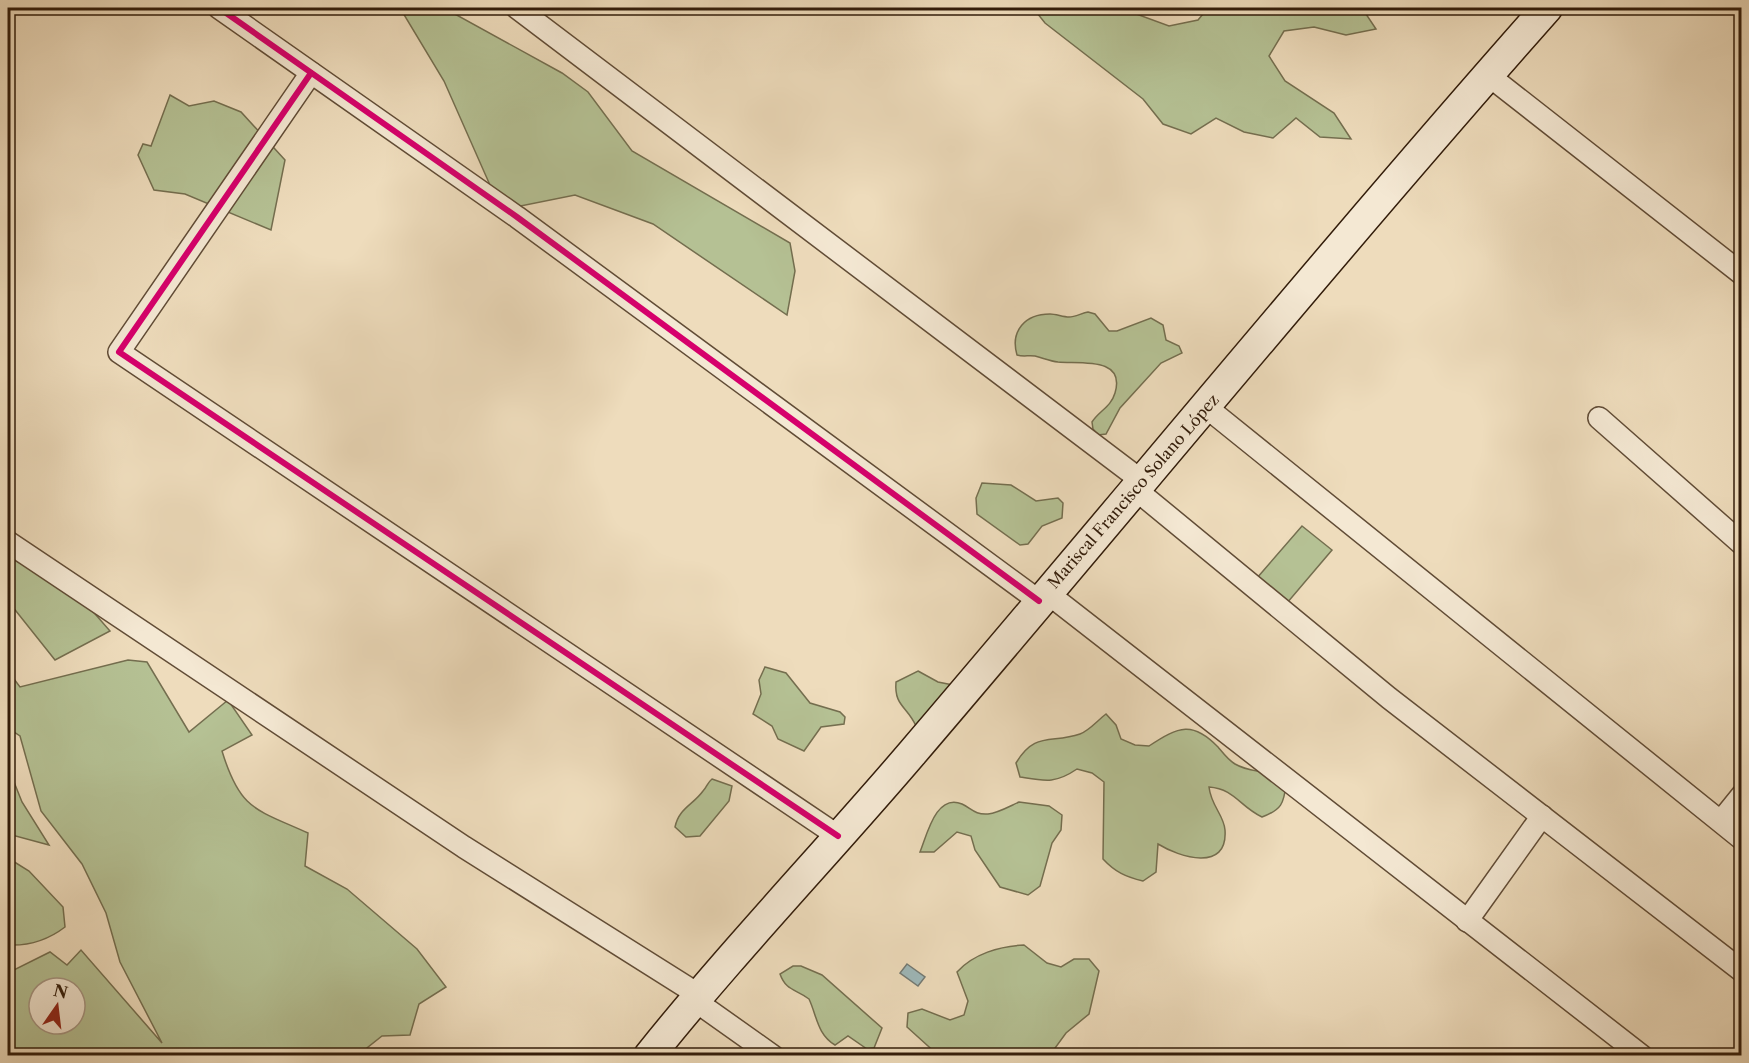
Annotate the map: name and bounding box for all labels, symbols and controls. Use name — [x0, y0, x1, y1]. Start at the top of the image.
street label: Mariscal Francisco Solano López — [1043, 390, 1223, 592]
north arrow — [27, 976, 87, 1036]
text: N — [51, 980, 70, 1003]

